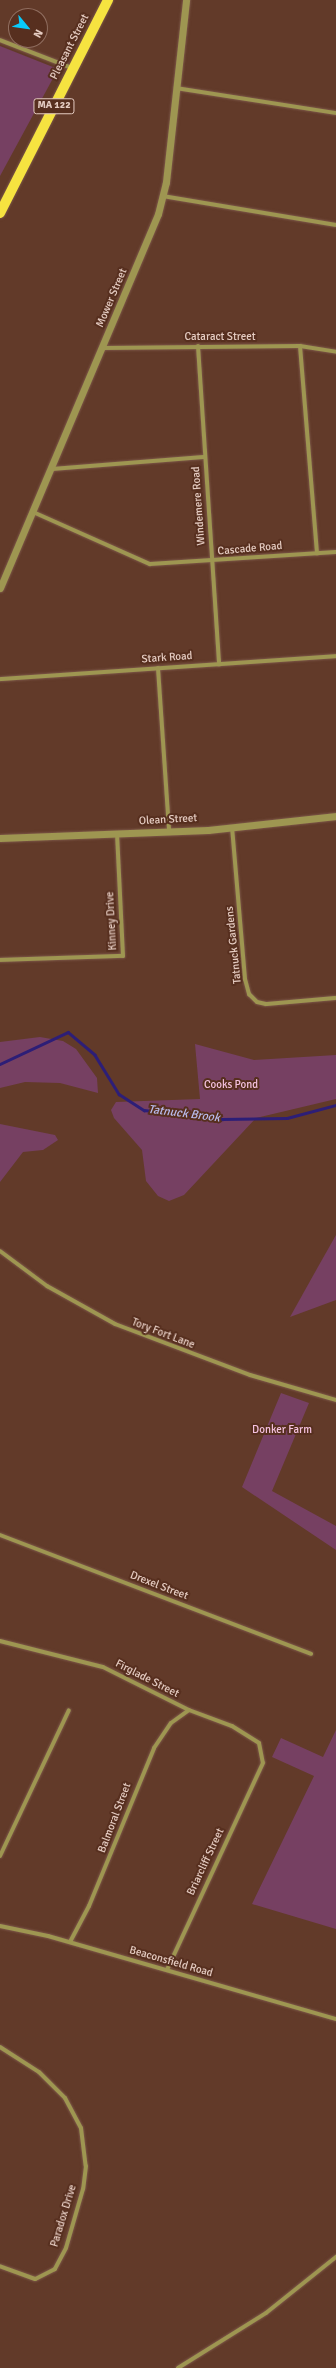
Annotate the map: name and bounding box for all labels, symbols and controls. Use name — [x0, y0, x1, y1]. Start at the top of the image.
north arrow — [8, 8, 48, 48]
street label: Pleasant Street — [48, 12, 92, 82]
text: N — [31, 27, 46, 40]
road number: MA 122 — [33, 98, 75, 114]
street label: Mower Street — [94, 266, 130, 330]
street label: Cataract Street — [184, 330, 256, 344]
street label: Windemere Road — [190, 466, 208, 546]
street label: Cascade Road — [217, 540, 283, 558]
street label: Stark Road — [141, 650, 193, 666]
street label: Olean Street — [138, 812, 198, 828]
street label: Kinney Drive — [104, 891, 120, 951]
street label: Tatnuck Gardens — [223, 906, 245, 984]
park label: Cooks Pond — [204, 1078, 258, 1092]
water label: Tatnuck Brook — [147, 1102, 221, 1126]
street label: Tory Fort Lane — [130, 1316, 196, 1352]
park label: Donker Farm — [252, 1423, 312, 1437]
street label: Drexel Street — [128, 1569, 190, 1603]
street label: Firglade Street — [113, 1657, 181, 1701]
street label: Balmoral Street — [96, 1781, 134, 1855]
street label: Briarcliff Street — [185, 1826, 227, 1898]
street label: Beaconsfield Road — [128, 1944, 214, 1980]
street label: Paradox Drive — [48, 2183, 80, 2249]

